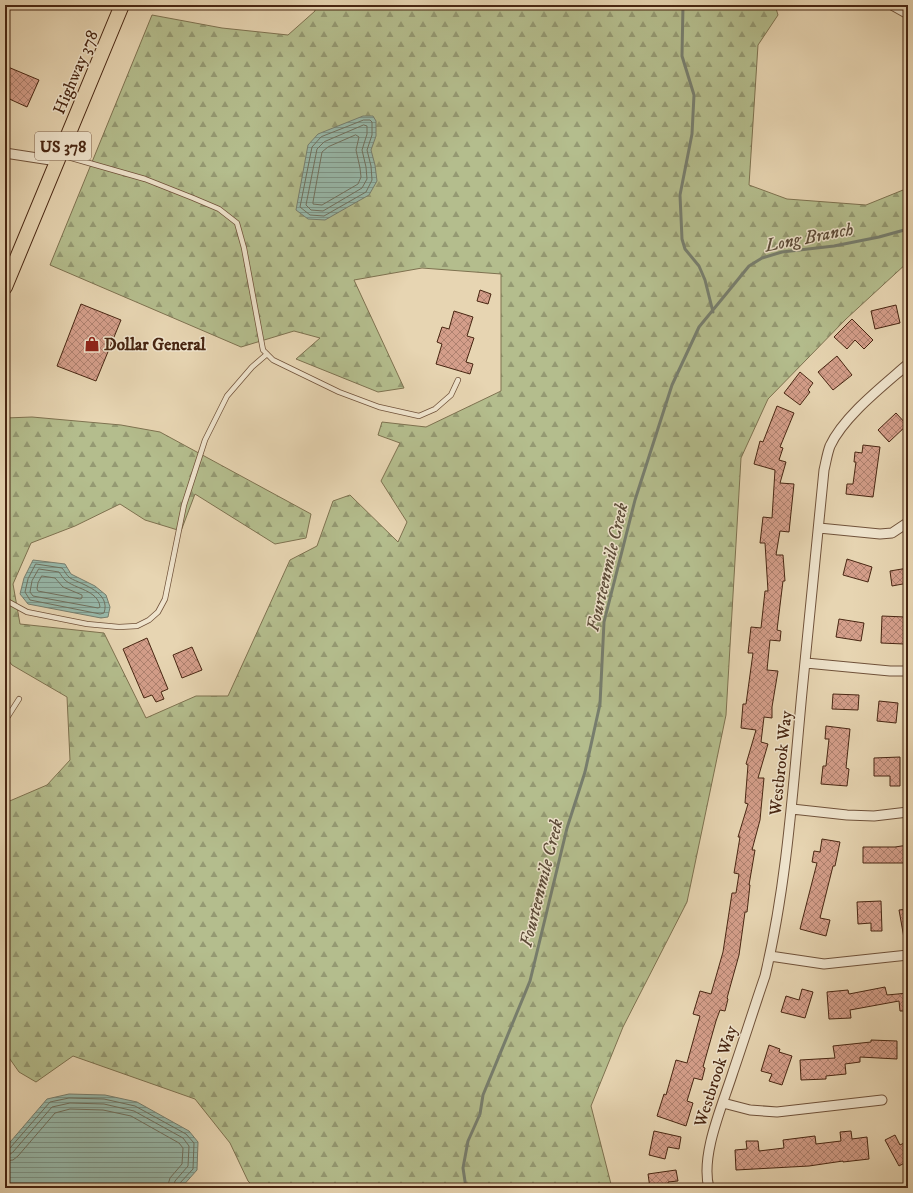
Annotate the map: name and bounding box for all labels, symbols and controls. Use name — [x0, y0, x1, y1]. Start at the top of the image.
street label: Highway 378 — [48, 27, 103, 118]
road number: US 378 — [35, 132, 91, 160]
water label: Long Branch — [762, 219, 855, 258]
place label: Dollar General — [104, 334, 207, 356]
shop icon: Dollar General — [83, 335, 101, 353]
water label: Fourteenmile Creek — [582, 500, 634, 634]
street label: Westbrook Way — [764, 709, 798, 818]
water label: Fourteenmile Creek — [515, 816, 569, 950]
street label: Westbrook Way — [689, 1022, 743, 1131]

